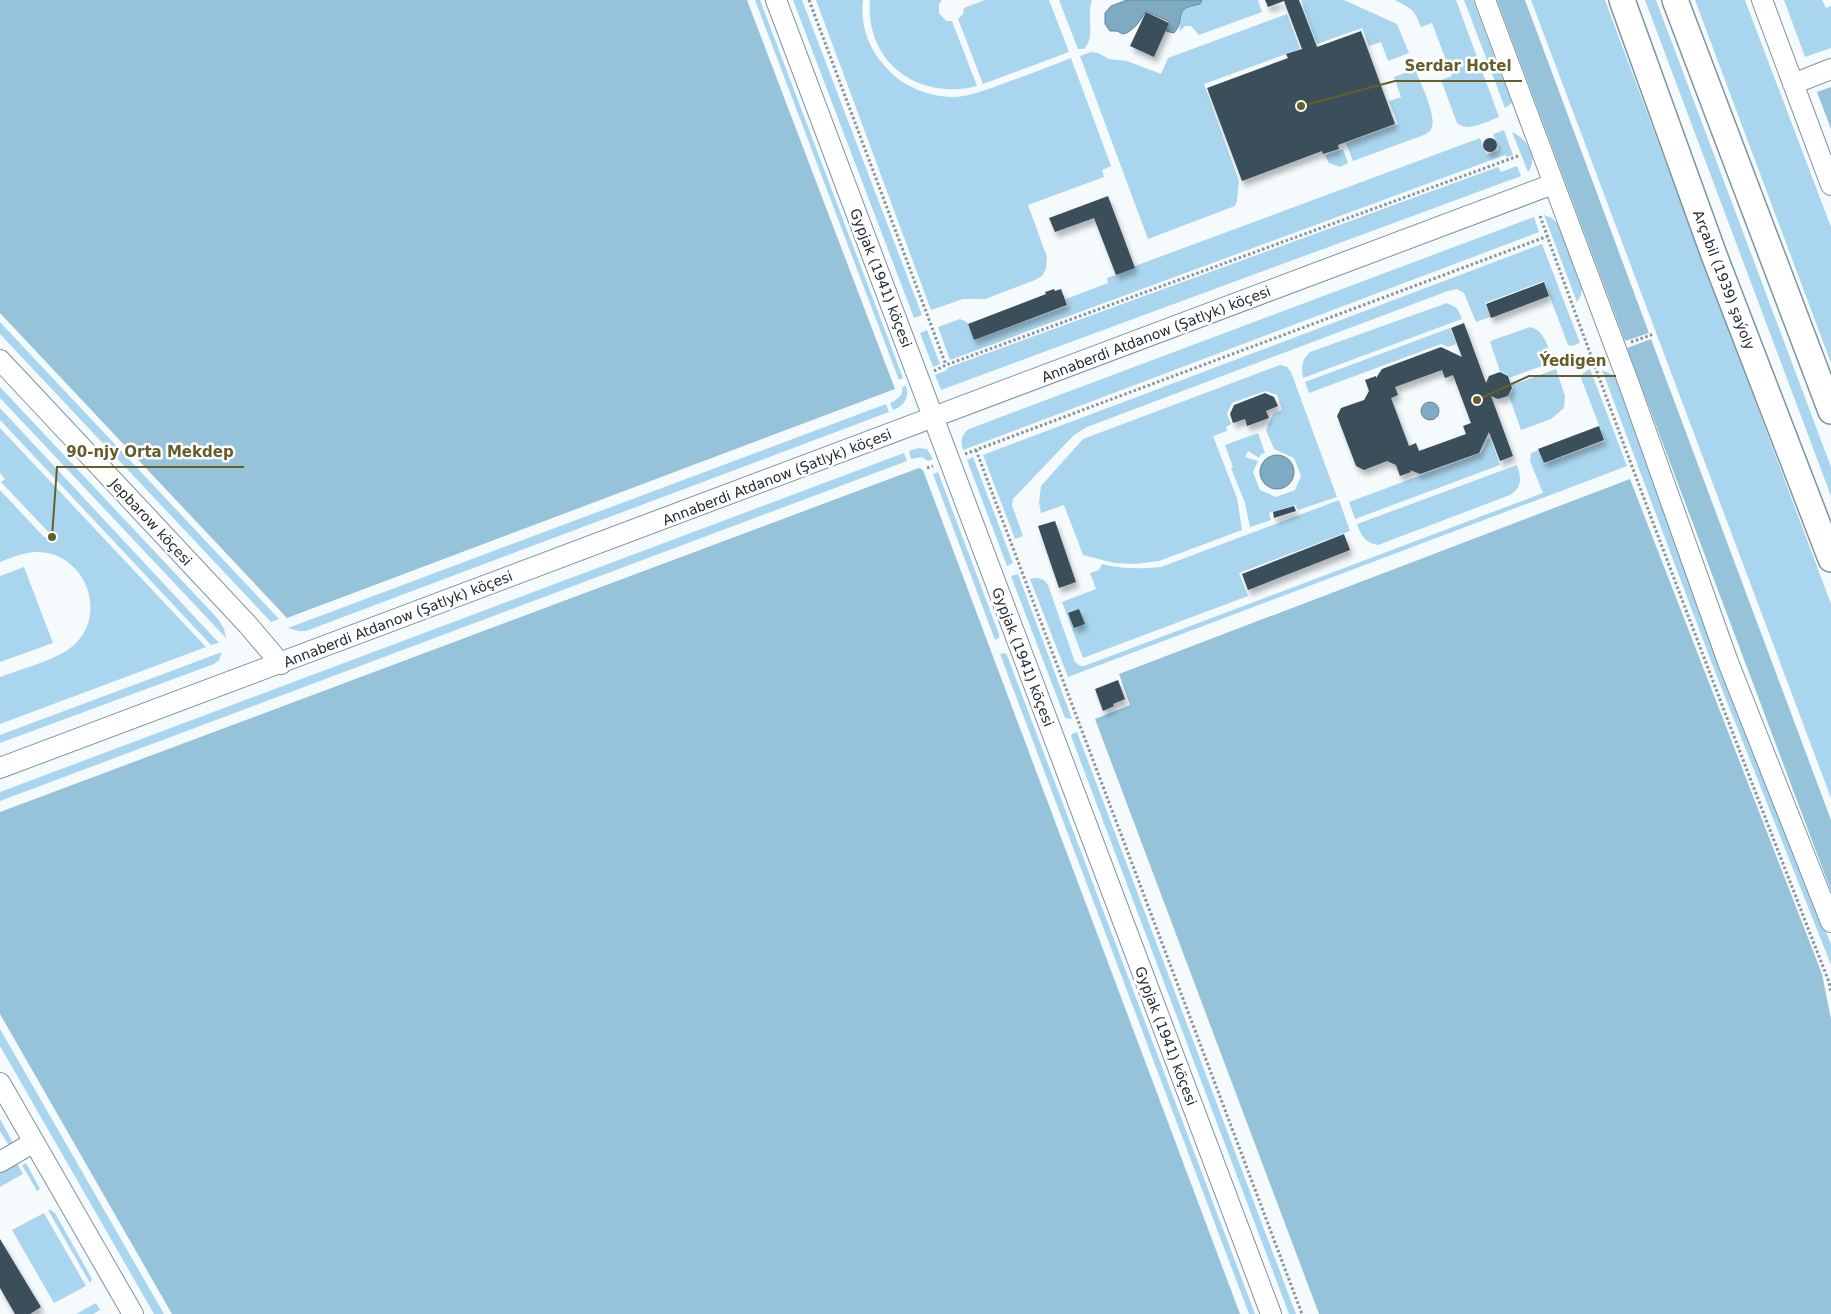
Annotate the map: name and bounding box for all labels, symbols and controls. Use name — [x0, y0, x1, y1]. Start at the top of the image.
callout: Serdar Hotel — [1395, 51, 1522, 81]
text: Serdar Hotel — [1404, 57, 1512, 75]
street label: Gypjak (1941) köçesi — [847, 206, 915, 350]
street label: Arçabil (1939) şaýoly — [1690, 208, 1758, 352]
street label: Annaberdi Atdanow (Şatlyk) köçesi — [1039, 283, 1273, 385]
callout: Ýedigen — [1529, 346, 1616, 376]
text: Ýedigen — [1538, 351, 1607, 370]
street label: Annaberdi Atdanow (Şatlyk) köçesi — [660, 426, 894, 528]
callout: 90-njy Orta Mekdep — [57, 437, 244, 467]
text: 90-njy Orta Mekdep — [66, 443, 234, 461]
street label: Jepbarow köçesi — [106, 475, 195, 569]
street label: Annaberdi Atdanow (Şatlyk) köçesi — [281, 568, 515, 670]
street label: Gypjak (1941) köçesi — [989, 585, 1057, 729]
street label: Gypjak (1941) köçesi — [1132, 964, 1200, 1108]

